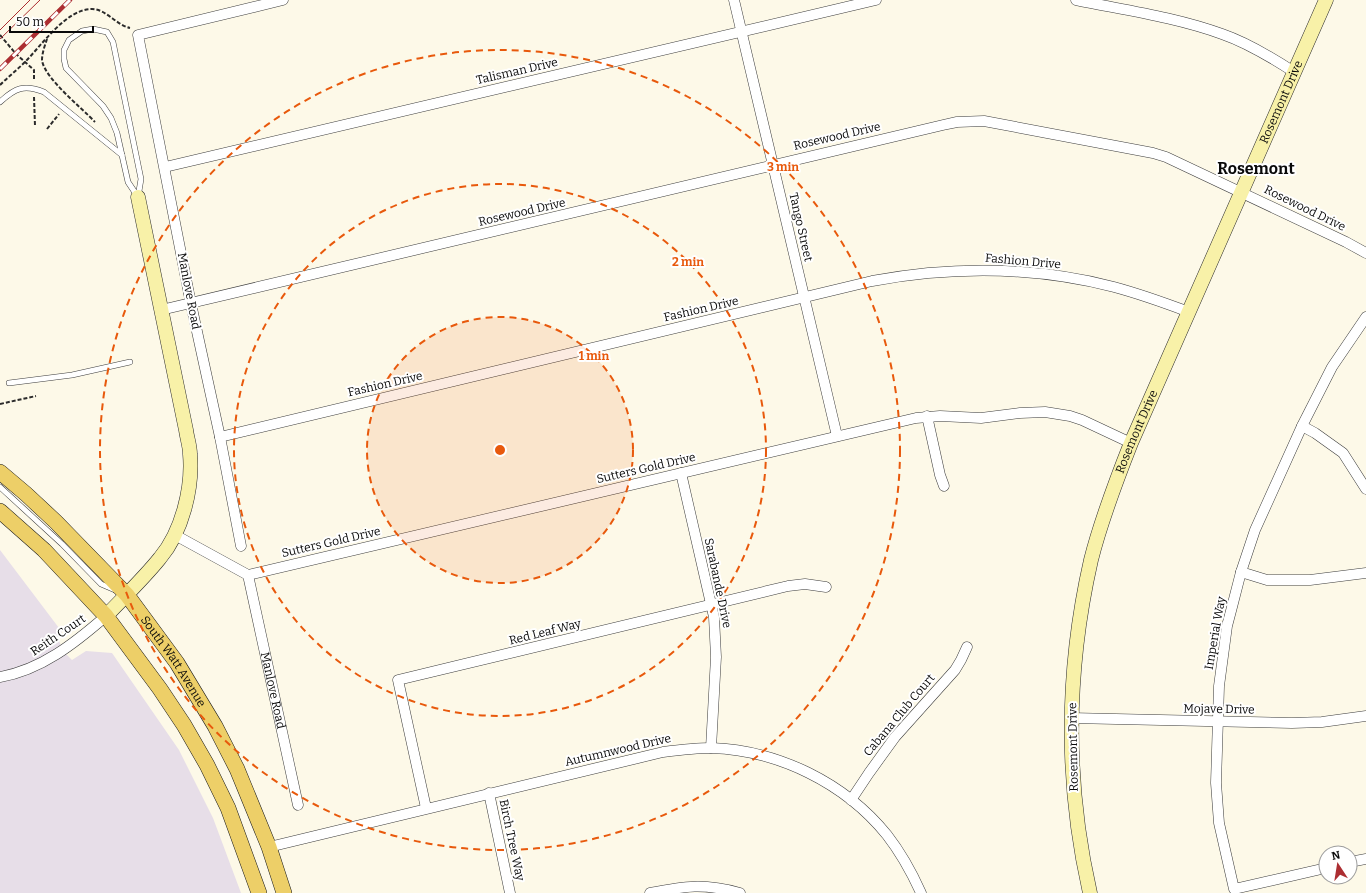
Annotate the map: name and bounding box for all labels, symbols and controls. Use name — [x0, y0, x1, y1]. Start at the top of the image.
scale bar — [10, 8, 93, 34]
text: 50 m — [16, 15, 45, 29]
street label: Talisman Drive — [475, 55, 559, 87]
street label: Rosemont Drive — [1257, 58, 1305, 146]
street label: Rosewood Drive — [792, 119, 882, 153]
district label: Rosemont — [1217, 159, 1295, 178]
text: 3 min — [767, 160, 799, 174]
street label: Rosewood Drive — [1262, 182, 1348, 234]
street label: Tango Street — [786, 191, 816, 263]
street label: Rosewood Drive — [477, 195, 567, 229]
street label: Manlove Road — [175, 251, 203, 331]
street label: Fashion Drive — [984, 251, 1062, 271]
text: 2 min — [672, 255, 704, 269]
street label: Fashion Drive — [662, 294, 740, 324]
text: 1 min — [579, 349, 609, 363]
street label: Fashion Drive — [346, 369, 424, 399]
street label: Rosemont Drive — [1113, 388, 1160, 475]
centre of rings — [493, 443, 507, 457]
street label: Sutters Gold Drive — [595, 450, 697, 486]
street label: Sutters Gold Drive — [280, 524, 382, 560]
street label: Sarabande Drive — [702, 537, 734, 629]
street label: Imperial Way — [1202, 595, 1228, 671]
street label: Reith Court — [28, 611, 89, 658]
street label: South Watt Avenue — [138, 613, 209, 709]
street label: Red Leaf Way — [508, 616, 583, 648]
street label: Manlove Road — [258, 651, 288, 730]
street label: Cabana Club Court — [860, 670, 938, 759]
street label: Mojave Drive — [1183, 701, 1255, 717]
street label: Rosemont Drive — [1065, 702, 1081, 792]
street label: Autumnwood Drive — [564, 731, 672, 769]
street label: Birch Tree Way — [497, 798, 528, 883]
north arrow — [1318, 845, 1358, 885]
text: N — [1331, 848, 1342, 863]

